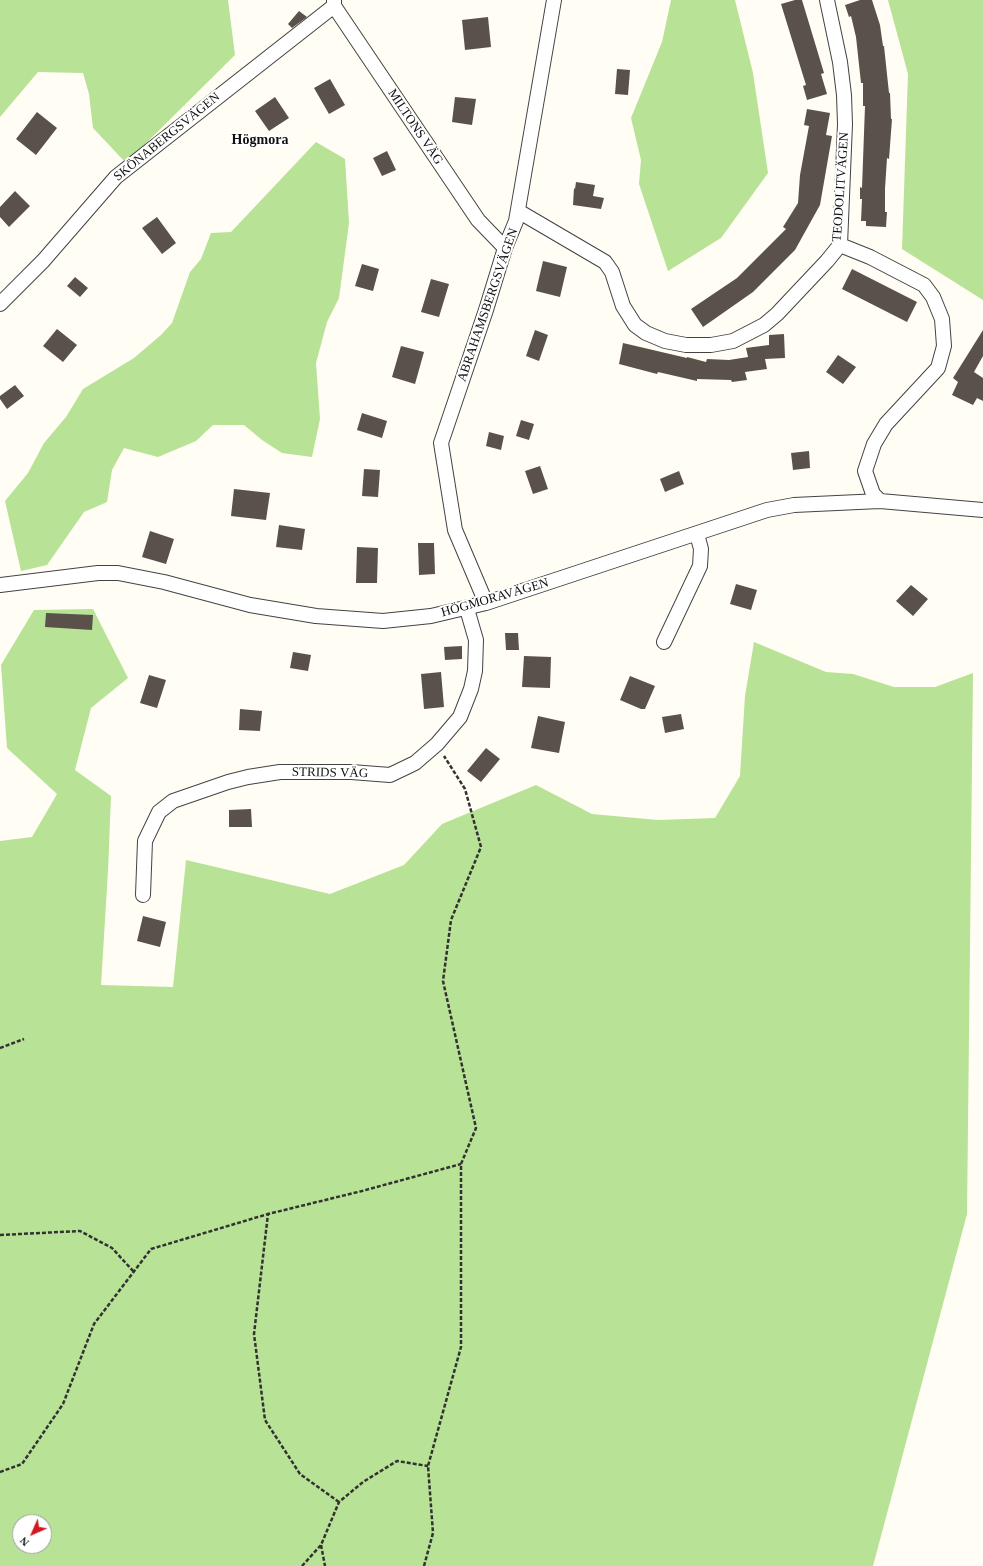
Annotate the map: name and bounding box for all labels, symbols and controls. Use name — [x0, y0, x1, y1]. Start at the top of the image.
street label: MILTONS VÄG — [384, 86, 446, 168]
street label: SKÖNABERGSVÄGEN — [111, 89, 223, 185]
district label: Högmora — [232, 132, 288, 148]
street label: TEODOLITVÄGEN — [829, 132, 853, 242]
street label: ABRAHAMSBERGSVÄGEN — [454, 226, 522, 384]
street label: HÖGMORAVÄGEN — [440, 575, 550, 621]
street label: STRIDS VÄG — [292, 765, 368, 781]
north arrow — [12, 1514, 52, 1554]
text: N — [17, 1535, 31, 1549]

